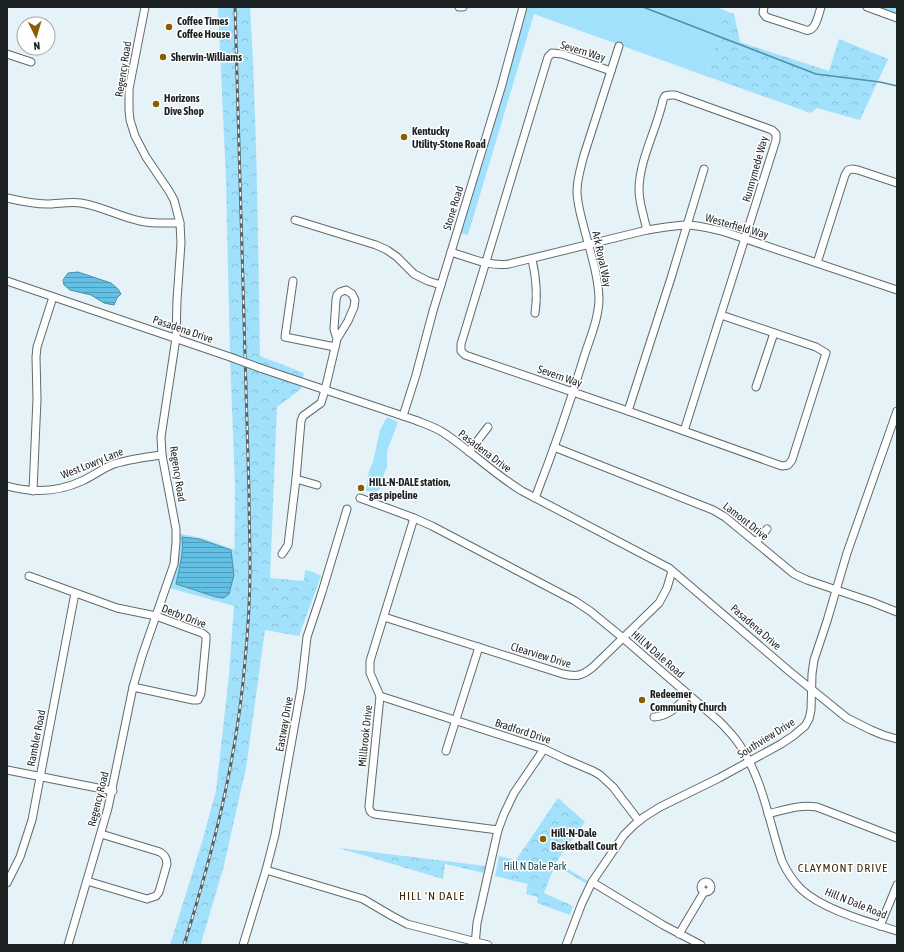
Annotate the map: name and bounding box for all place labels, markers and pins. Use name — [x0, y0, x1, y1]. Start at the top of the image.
place label: Coffee Times Coffee House — [177, 15, 230, 40]
marker: Coffee Times Coffee House — [164, 22, 174, 32]
place label: Sherwin-Williams — [171, 51, 242, 63]
marker: Sherwin-Williams — [158, 52, 168, 62]
place label: Horizons Dive Shop — [164, 92, 204, 117]
marker: Horizons Dive Shop — [151, 99, 161, 109]
place label: Kentucky Utility-Stone Road — [412, 125, 486, 150]
marker: Kentucky Utility-Stone Road — [399, 132, 409, 142]
place label: HILL-N-DALE station, gas pipeline — [369, 476, 451, 501]
marker: HILL-N-DALE station, gas pipeline — [356, 483, 366, 493]
place label: Redeemer Community Church — [650, 688, 727, 713]
marker: Redeemer Community Church — [637, 695, 647, 705]
place label: Hill-N-Dale Basketball Court — [551, 827, 618, 852]
marker: Hill-N-Dale Basketball Court — [538, 834, 548, 844]

